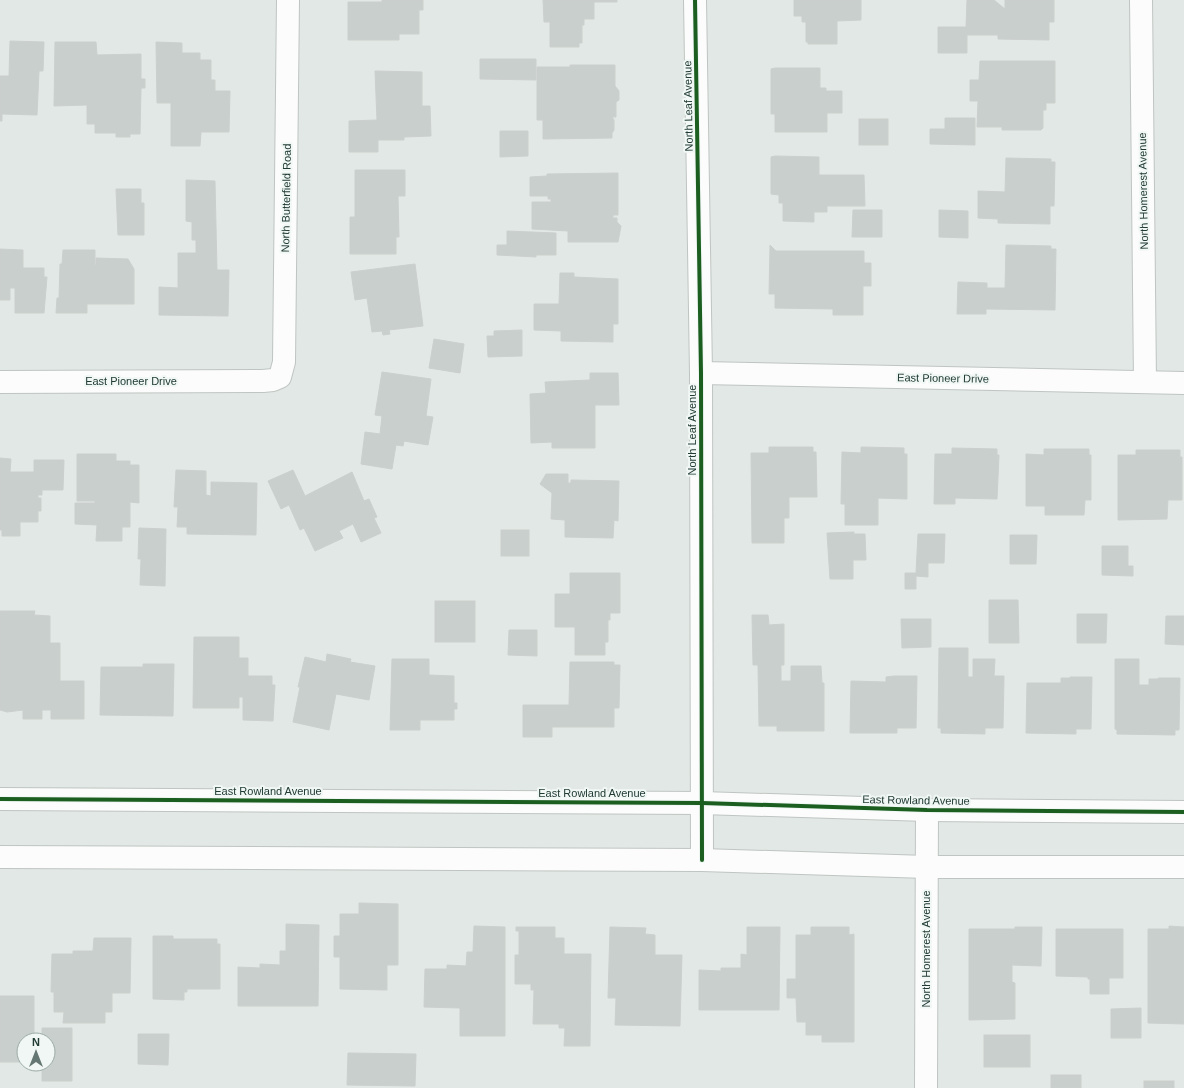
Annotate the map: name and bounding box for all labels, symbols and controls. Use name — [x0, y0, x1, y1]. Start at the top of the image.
street label: North Leaf Avenue — [681, 60, 695, 152]
street label: North Homerest Avenue — [1136, 132, 1150, 250]
street label: North Butterfield Road — [279, 143, 293, 253]
street label: East Pioneer Drive — [897, 371, 989, 385]
street label: East Pioneer Drive — [85, 375, 177, 387]
street label: North Leaf Avenue — [686, 385, 698, 475]
street label: East Rowland Avenue — [214, 785, 322, 797]
street label: East Rowland Avenue — [538, 787, 646, 799]
street label: East Rowland Avenue — [862, 793, 970, 807]
street label: North Homerest Avenue — [920, 890, 932, 1008]
north arrow — [16, 1032, 56, 1072]
text: N — [32, 1036, 40, 1048]

